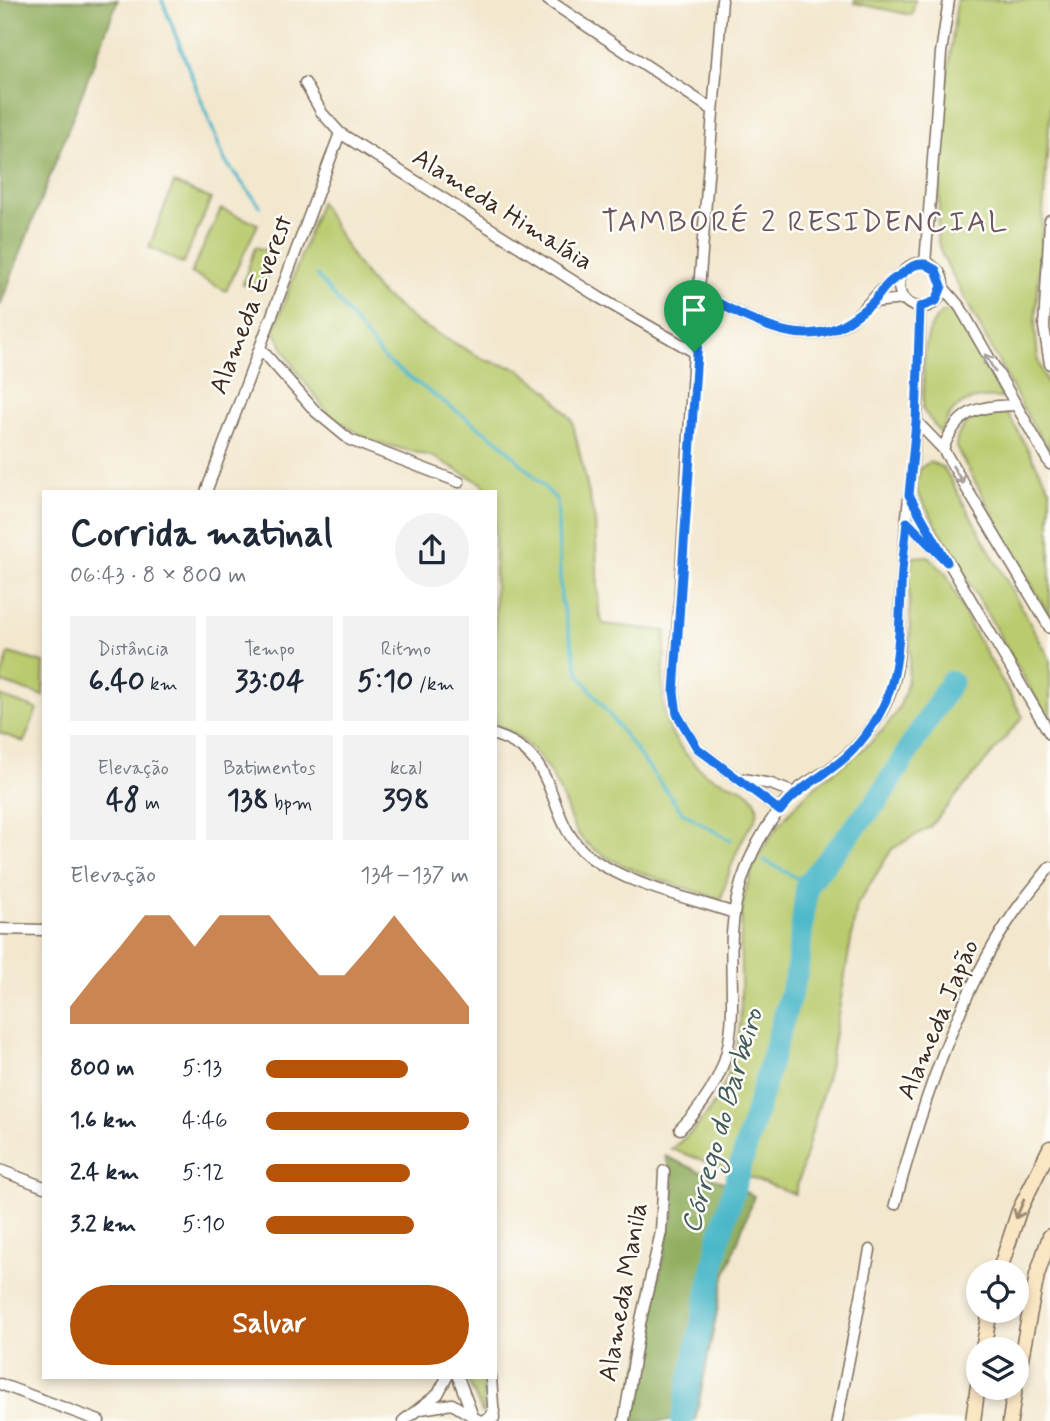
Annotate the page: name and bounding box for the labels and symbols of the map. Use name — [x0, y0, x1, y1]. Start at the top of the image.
street label: Alameda Himaláia — [405, 141, 599, 279]
district label: TAMBORÉ 2 RESIDENCIAL — [601, 203, 1009, 242]
street label: Alameda Everest — [202, 211, 302, 399]
pin — [664, 280, 724, 352]
one-way arrow — [983, 353, 996, 374]
one-way arrow — [952, 464, 966, 484]
street label: Alameda Japão — [890, 935, 988, 1105]
water label: Córrego do Barbeiro — [673, 1004, 775, 1238]
one-way arrow — [1013, 1197, 1026, 1219]
street label: Alameda Manila — [591, 1200, 657, 1384]

